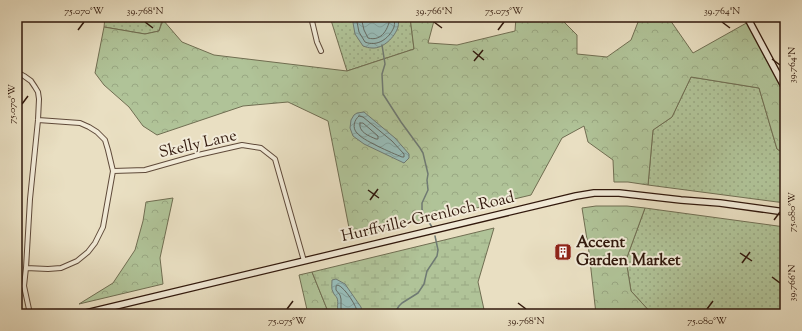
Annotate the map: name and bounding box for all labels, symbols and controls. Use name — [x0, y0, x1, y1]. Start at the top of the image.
text: 75.070°W — [64, 4, 104, 19]
text: 39.768°N — [127, 4, 163, 19]
text: 39.766°N — [416, 4, 452, 19]
text: 75.075°W — [485, 4, 523, 19]
text: 39.764°N — [704, 4, 740, 19]
text: 39.764°N — [785, 47, 800, 83]
text: 75.070°W — [5, 84, 20, 124]
street label: Skelly Lane — [157, 125, 239, 165]
street label: Hurffville-Grenloch Road — [339, 187, 517, 249]
text: 75.080°W — [785, 192, 800, 232]
place label: Accent Garden Market — [576, 232, 681, 273]
building icon: Accent Garden Market — [553, 242, 573, 262]
text: 39.766°N — [785, 265, 800, 301]
text: 75.075°W — [268, 314, 306, 329]
text: 39.768°N — [508, 314, 544, 329]
text: 75.080°W — [687, 314, 727, 329]

